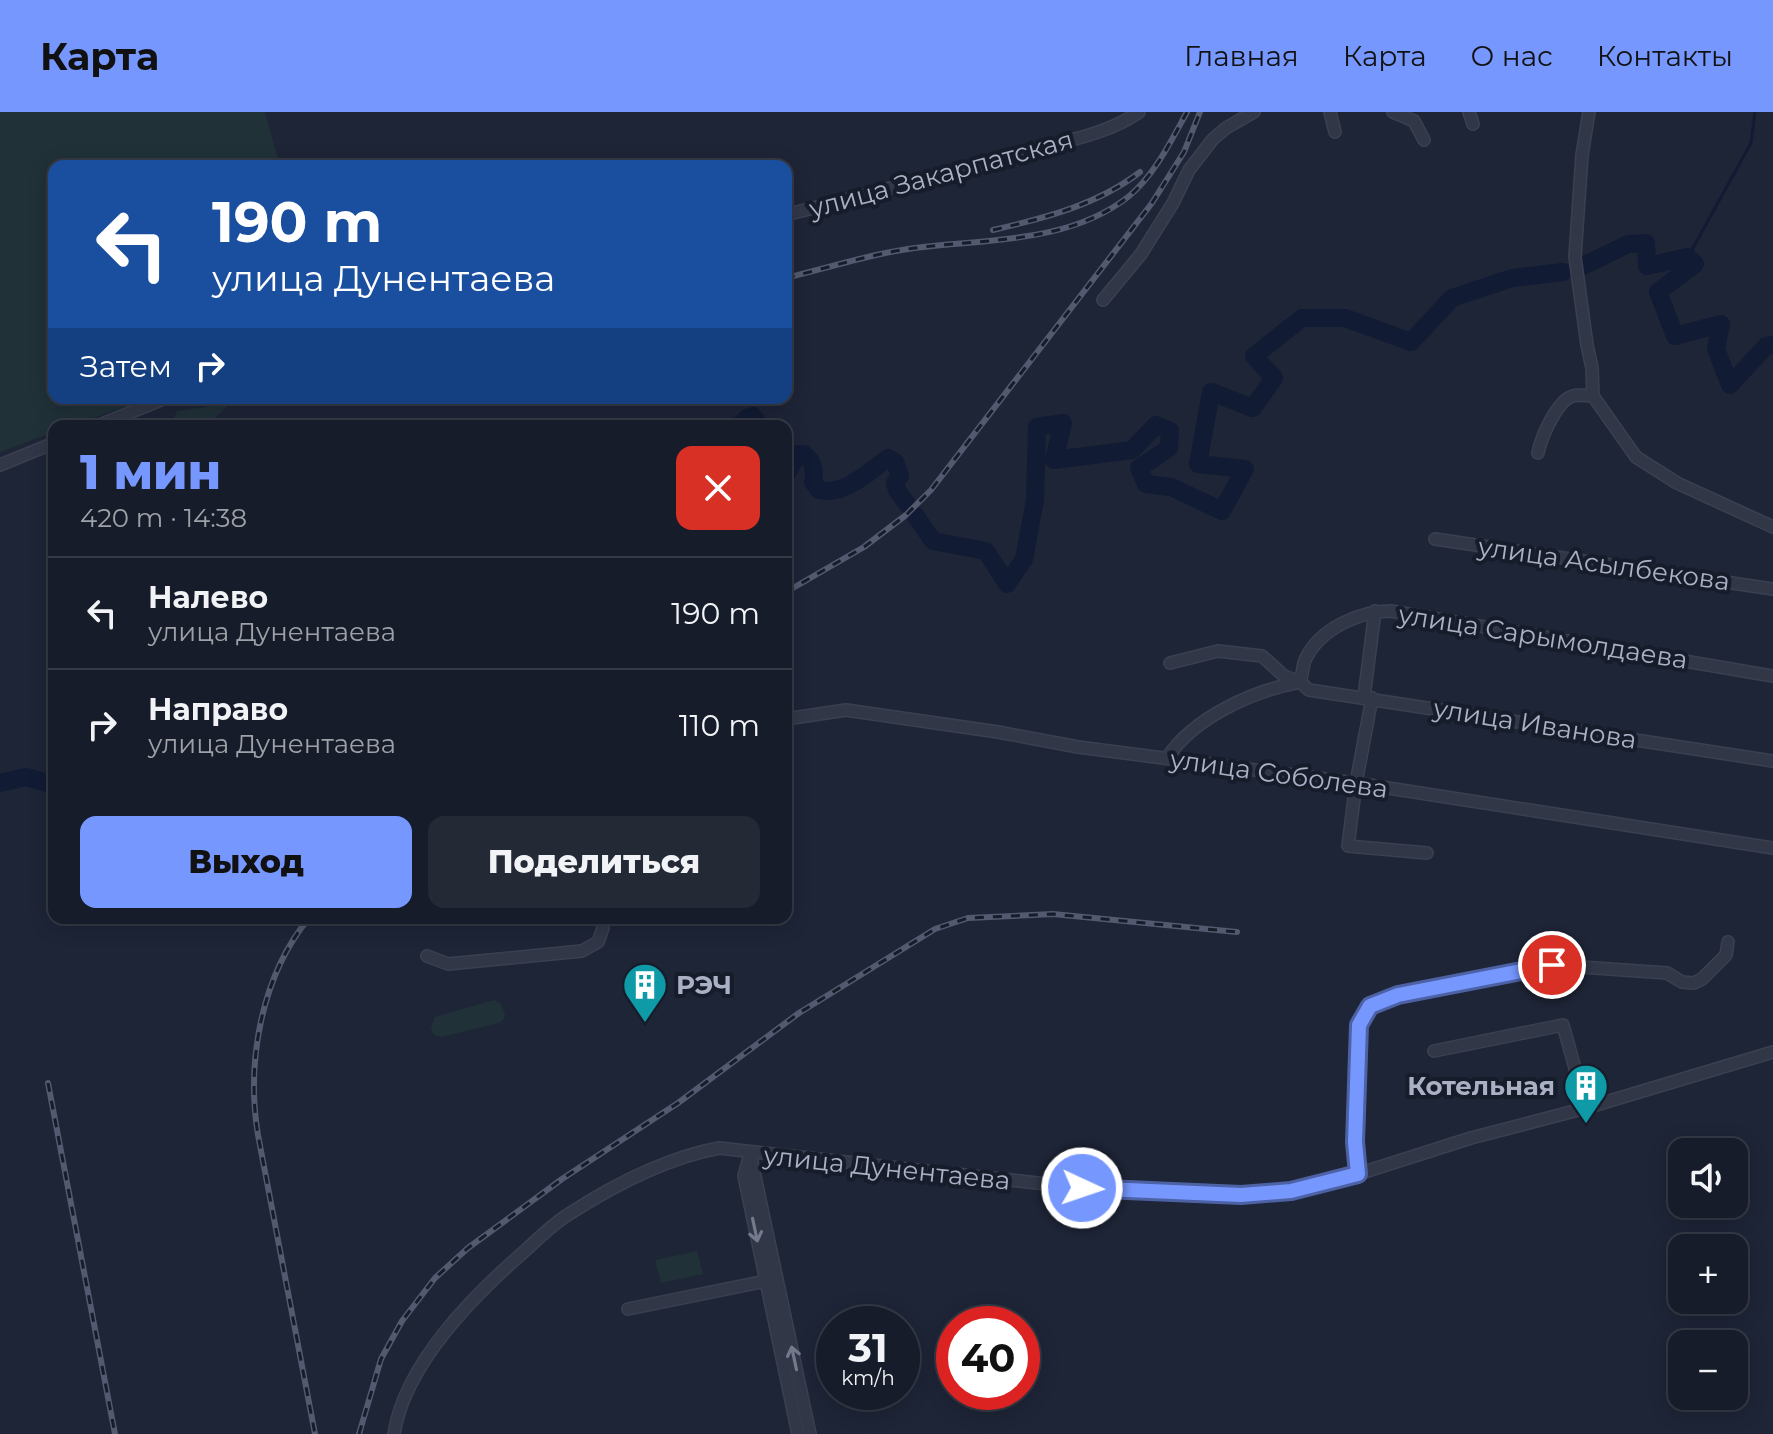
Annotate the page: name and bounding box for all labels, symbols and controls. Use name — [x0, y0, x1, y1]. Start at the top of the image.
text: Карта — [40, 33, 159, 80]
text: Главная — [1184, 39, 1299, 73]
text: Карта — [1343, 39, 1427, 73]
text: О нас — [1471, 39, 1553, 73]
text: Контакты — [1597, 39, 1733, 73]
street label: улица Закарпатская — [805, 123, 1076, 225]
text: 190 m — [212, 188, 382, 256]
icon: left — [80, 192, 184, 296]
text: улица Дунентаева — [212, 256, 555, 300]
icon: right — [188, 344, 232, 388]
text: Затем — [80, 348, 172, 385]
text: 1 мин — [80, 443, 221, 501]
button: close — [676, 446, 760, 530]
text: 420 m · 14:38 — [80, 502, 247, 534]
street label: улица Асылбекова — [1475, 530, 1732, 598]
text: Налево — [148, 579, 268, 616]
icon: left — [80, 591, 124, 635]
text: 190 m — [671, 595, 760, 632]
street label: улица Сарымолдаева — [1395, 598, 1690, 676]
text: улица Дунентаева — [148, 616, 396, 648]
text: Направо — [148, 691, 288, 728]
street label: улица Иванова — [1430, 692, 1639, 756]
icon: right — [80, 703, 124, 747]
text: 110 m — [679, 707, 760, 744]
text: улица Дунентаева — [148, 728, 396, 760]
street label: улица Соболева — [1167, 743, 1390, 805]
button: Выход — [80, 816, 412, 908]
button: Поделиться — [428, 816, 760, 908]
pin — [1518, 931, 1586, 999]
icon: arrive — [1530, 943, 1574, 987]
building icon: РЭЧ — [621, 961, 669, 1024]
place label: РЭЧ — [676, 969, 732, 1001]
building icon: Котельная — [1562, 1062, 1610, 1125]
place label: Котельная — [1407, 1070, 1555, 1102]
map controls — [1668, 1138, 1748, 1410]
button: sound — [1668, 1138, 1748, 1218]
street label: улица Дунентаева — [761, 1139, 1012, 1197]
position arrow — [1040, 1146, 1124, 1230]
one-way arrow — [748, 1216, 763, 1242]
button: + — [1668, 1234, 1748, 1314]
speed limit sign: 40 — [936, 1306, 1040, 1410]
text: 31 — [848, 1323, 888, 1372]
button: − — [1668, 1330, 1748, 1410]
one-way arrow — [786, 1345, 801, 1371]
text: km/h — [841, 1366, 895, 1390]

